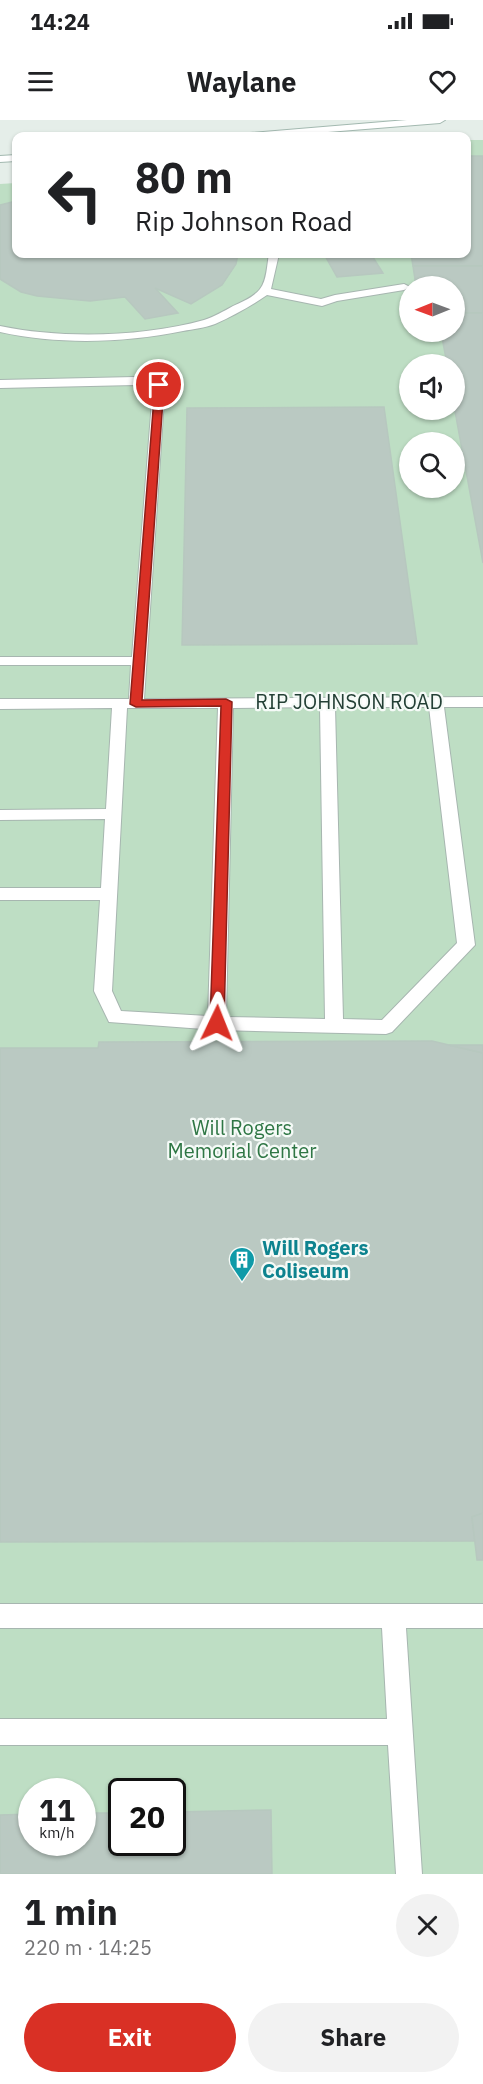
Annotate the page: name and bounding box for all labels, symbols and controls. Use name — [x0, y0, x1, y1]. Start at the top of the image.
text: 14:24 — [30, 7, 90, 36]
text: Waylane — [187, 64, 296, 99]
icon: menu — [24, 65, 57, 98]
icon: heart — [426, 65, 459, 98]
text: 80 m — [135, 150, 233, 205]
icon: left — [36, 156, 114, 234]
text: Rip Johnson Road — [135, 203, 353, 238]
north arrow — [399, 276, 465, 342]
map controls — [399, 276, 465, 498]
button: sound — [399, 354, 465, 420]
pin — [133, 359, 184, 410]
icon: arrive — [142, 368, 175, 401]
button: search — [399, 432, 465, 498]
street label: RIP JOHNSON ROAD — [255, 688, 443, 715]
position arrow — [185, 991, 249, 1055]
park label: Will Rogers Memorial Center — [167, 1114, 317, 1164]
place label: Will Rogers Coliseum — [262, 1234, 369, 1284]
building icon: Will Rogers Coliseum — [227, 1245, 257, 1283]
speed limit sign: 20 — [108, 1778, 186, 1856]
text: 11 — [39, 1790, 75, 1829]
text: km/h — [39, 1823, 75, 1842]
text: 1 min — [24, 1888, 118, 1935]
button: close — [396, 1894, 459, 1957]
text: 220 m · 14:25 — [24, 1934, 152, 1961]
button: Exit — [24, 2003, 236, 2072]
button: Share — [248, 2003, 459, 2072]

